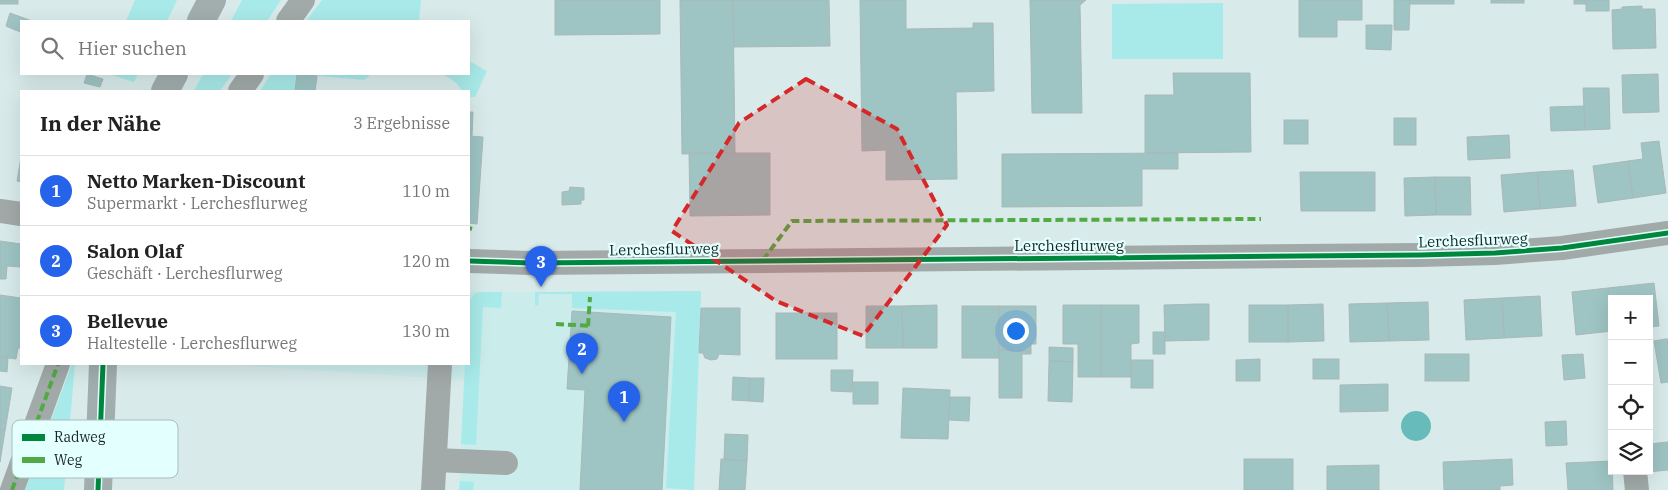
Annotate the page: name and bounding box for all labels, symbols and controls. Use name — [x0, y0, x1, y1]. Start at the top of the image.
search box — [20, 20, 470, 75]
icon: search — [38, 34, 66, 62]
text: Hier suchen — [78, 36, 187, 60]
text: In der Nähe — [40, 109, 161, 137]
text: 3 Ergebnisse — [353, 113, 450, 133]
text: Netto Marken-Discount — [87, 169, 305, 193]
text: 1 — [51, 181, 61, 201]
text: 110 m — [402, 181, 450, 201]
text: Supermarkt · Lerchesflurweg — [87, 193, 307, 213]
street label: Lerchesflurweg — [1418, 229, 1528, 251]
street label: Lerchesflurweg — [1014, 236, 1124, 255]
text: Salon Olaf — [87, 239, 183, 263]
street label: Lerchesflurweg — [609, 239, 719, 259]
pin: 3 — [525, 246, 557, 287]
text: 2 — [51, 251, 61, 271]
text: 120 m — [402, 251, 450, 271]
text: Geschäft · Lerchesflurweg — [87, 263, 282, 283]
map controls — [1608, 295, 1653, 475]
button: + — [1608, 295, 1653, 340]
text: Bellevue — [87, 309, 168, 333]
your location — [1003, 318, 1029, 344]
text: 3 — [51, 321, 61, 341]
text: 130 m — [402, 321, 450, 341]
text: Haltestelle · Lerchesflurweg — [87, 333, 297, 353]
pin: 2 — [566, 333, 598, 374]
button: − — [1608, 340, 1653, 385]
pin: 1 — [608, 381, 640, 422]
button: locate — [1608, 385, 1653, 430]
legend — [12, 420, 178, 478]
text: Radweg — [54, 428, 106, 446]
button: layers — [1608, 430, 1653, 475]
text: Weg — [54, 451, 82, 469]

